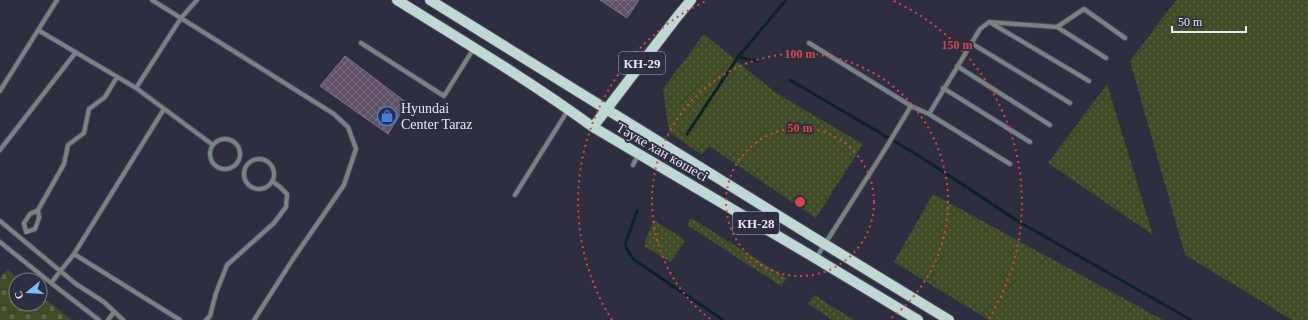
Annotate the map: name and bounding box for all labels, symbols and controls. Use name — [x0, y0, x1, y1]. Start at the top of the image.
scale bar — [1172, 8, 1246, 34]
text: 50 m — [1178, 15, 1203, 29]
text: 150 m — [942, 38, 973, 52]
text: 100 m — [785, 47, 816, 61]
road number: КН-29 — [619, 52, 665, 74]
place label: Hyundai Center Taraz — [401, 101, 472, 132]
shop icon: Hyundai Center Taraz — [376, 105, 398, 127]
street label: Тәуке хан көшесі — [614, 120, 711, 184]
text: 50 m — [788, 121, 813, 135]
centre of rings — [793, 195, 807, 209]
road number: КН-28 — [733, 212, 779, 234]
north arrow — [8, 272, 48, 312]
text: С — [12, 289, 25, 301]

